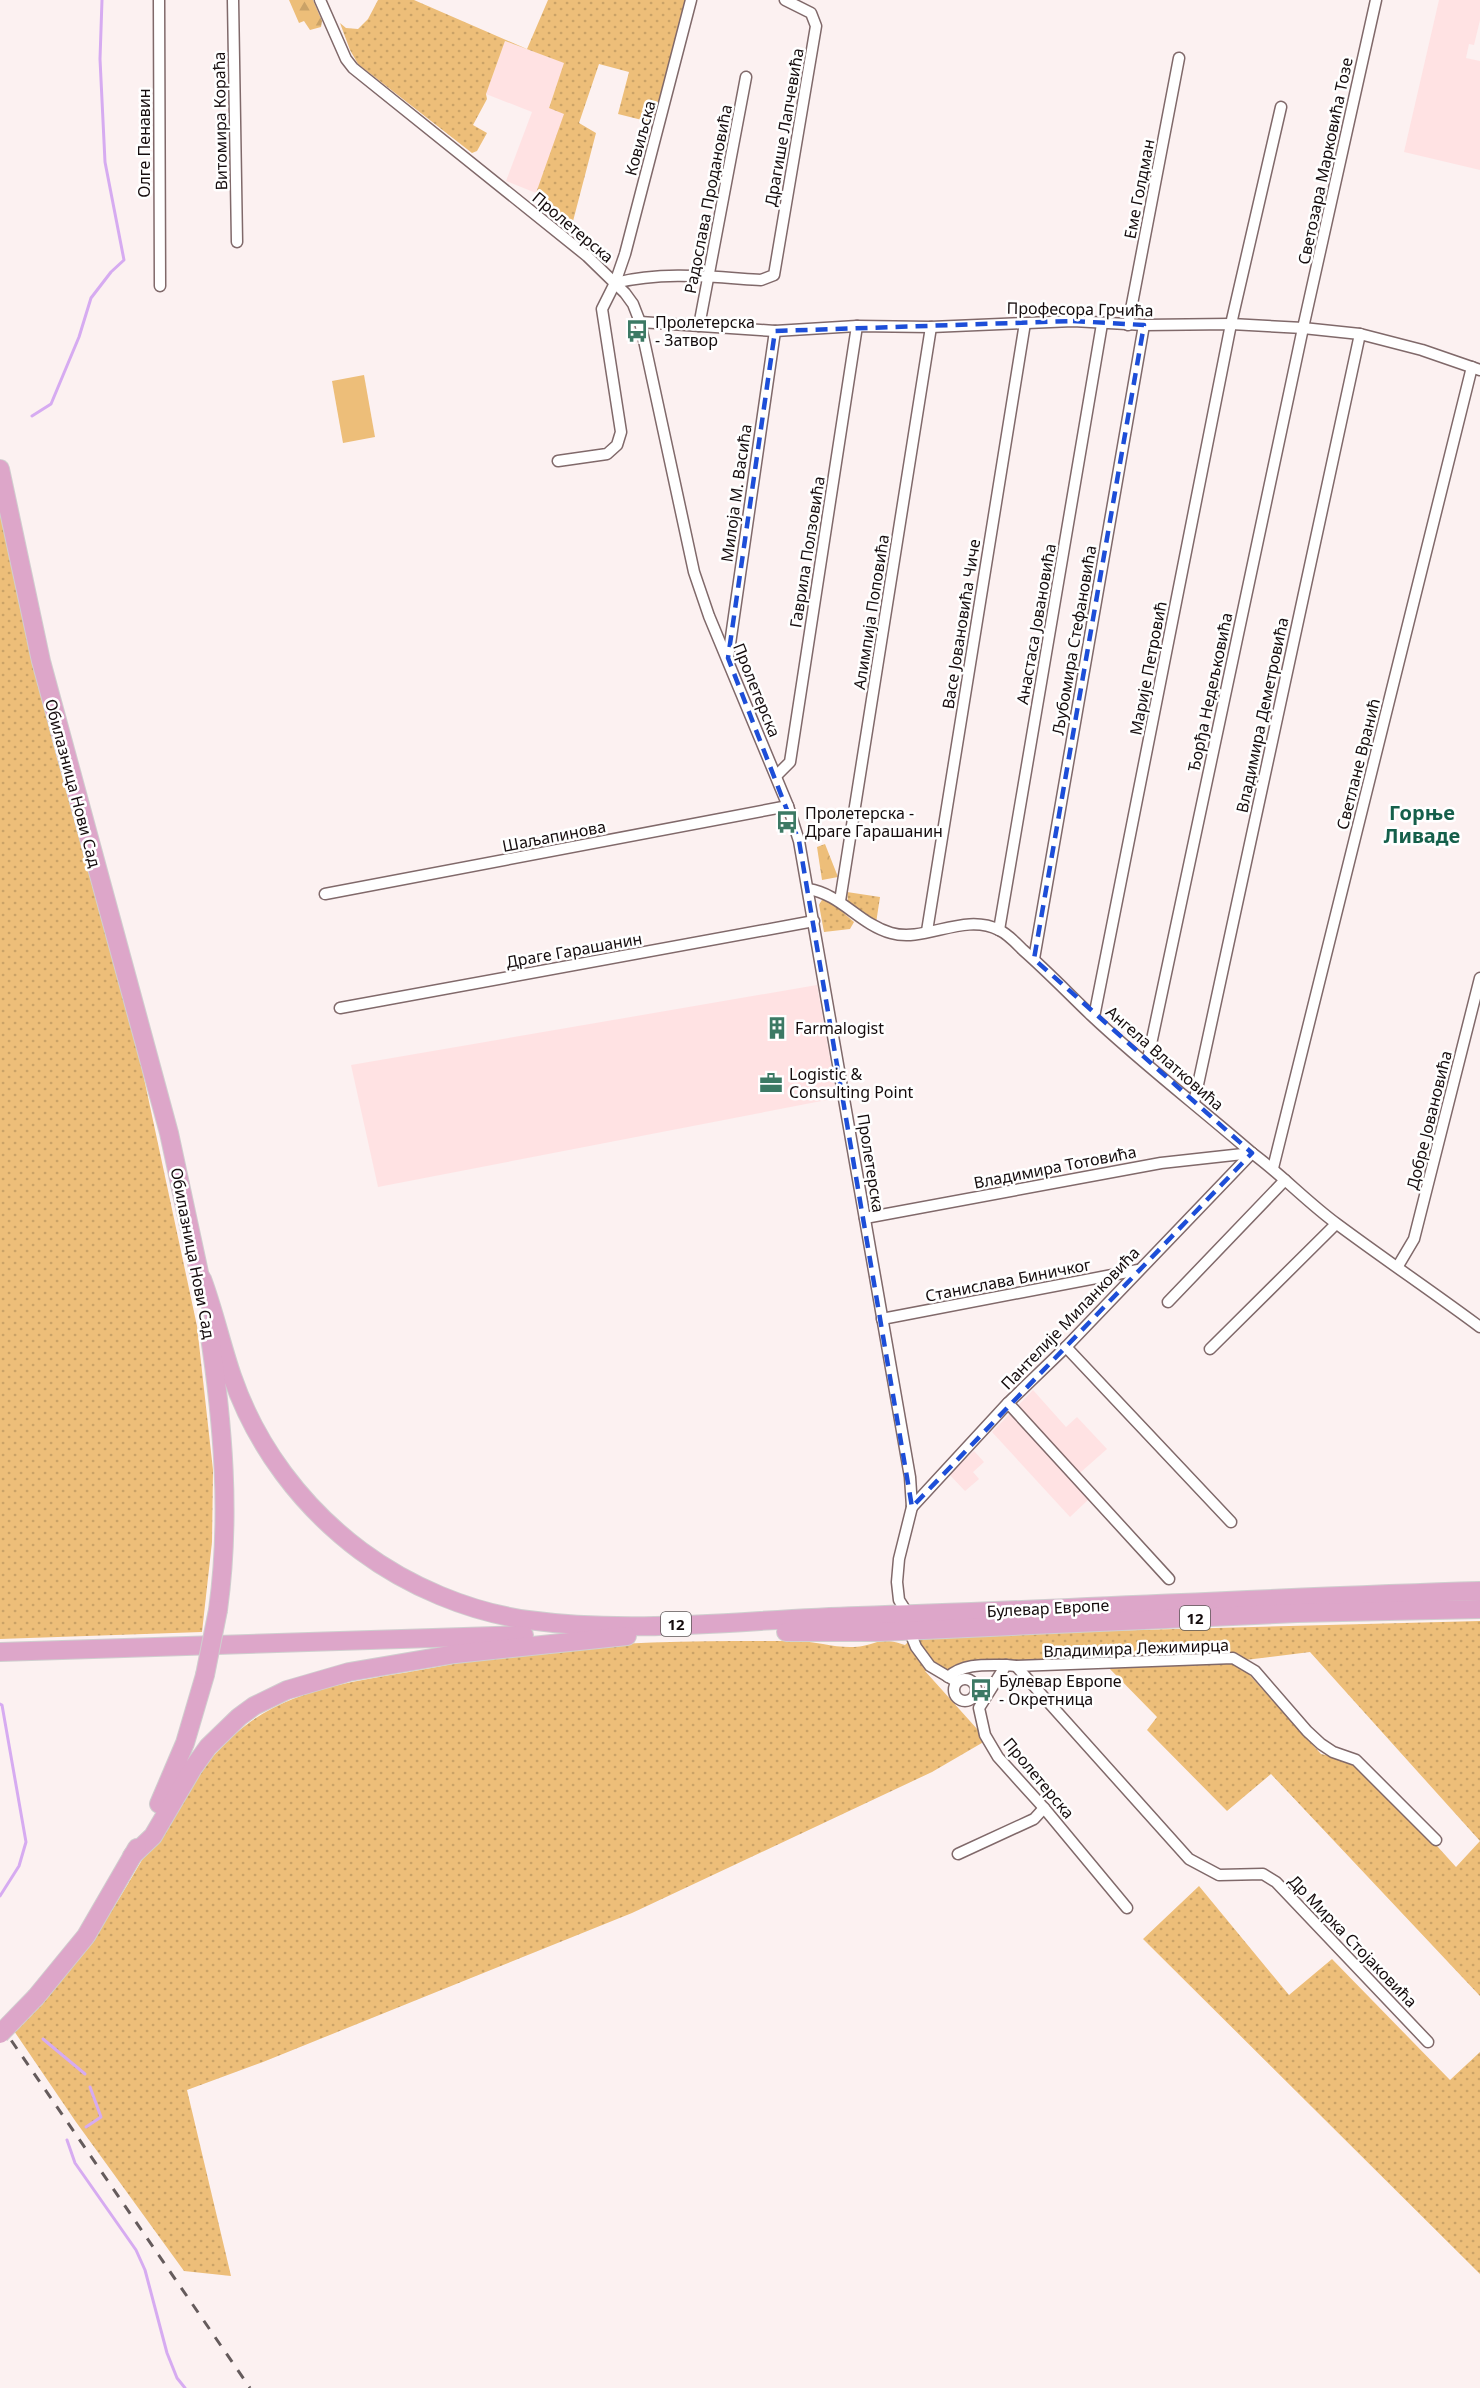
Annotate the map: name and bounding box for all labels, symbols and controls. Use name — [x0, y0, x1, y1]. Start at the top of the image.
street label: Драгише Лапчевића — [759, 46, 809, 208]
street label: Витомира Кораћа — [208, 51, 232, 191]
street label: Светозара Марковића Тозе — [1292, 55, 1358, 267]
street label: Олге Пенавин — [133, 88, 155, 198]
street label: Ковиљска — [619, 98, 661, 178]
street label: Радослава Продановића — [679, 103, 737, 295]
street label: Еме Голдман — [1119, 137, 1159, 241]
street label: Пролетерска — [528, 186, 618, 268]
street label: Професора Грчића — [1006, 297, 1154, 321]
place label: Пролетерска - Затвор — [655, 311, 755, 351]
bus stop icon: Пролетерска - Затвор — [624, 318, 650, 344]
street label: Милоја М. Васића — [715, 422, 757, 564]
street label: Гаврила Ползовића — [784, 475, 830, 629]
street label: Алимпија Поповића — [848, 533, 894, 691]
street label: Васе Јовановића Чиче — [937, 537, 985, 711]
street label: Анастаса Јовановића — [1011, 542, 1061, 706]
street label: Љубомира Стефановића — [1046, 543, 1102, 737]
street label: Марије Петровић — [1124, 599, 1172, 737]
street label: Ђорђа Недељковића — [1182, 611, 1238, 773]
street label: Владимира Деметровића — [1231, 615, 1293, 815]
street label: Пролетерска — [728, 640, 786, 740]
street label: Обилазница Нови Сад — [40, 696, 106, 870]
street label: Светлане Вранић — [1331, 696, 1385, 832]
district label: Горње Ливаде — [1384, 799, 1460, 849]
place label: Пролетерска - Драге Гарашанин — [805, 802, 943, 842]
bus stop icon: Пролетерска - Драге Гарашанин — [774, 809, 800, 835]
street label: Шаљапинова — [500, 815, 608, 857]
street label: Драге Гарашанин — [504, 927, 644, 973]
street label: Ангела Влатковића — [1101, 1001, 1229, 1115]
building icon: Farmalogist — [764, 1015, 790, 1041]
place label: Farmalogist — [795, 1017, 884, 1039]
street label: Добре Јовановића — [1401, 1048, 1457, 1192]
place label: Logistic & Consulting Point — [789, 1063, 914, 1103]
office icon: Logistic & Consulting Point — [758, 1070, 784, 1096]
street label: Пролетерска — [852, 1112, 890, 1214]
street label: Владимира Тотовића — [972, 1140, 1138, 1194]
street label: Обилазница Нови Сад — [166, 1166, 220, 1341]
street label: Пантелије Миланковића — [996, 1242, 1144, 1394]
street label: Станислава Биничког — [923, 1253, 1093, 1307]
street label: Булевар Европе — [986, 1594, 1110, 1622]
road number: 12 — [1180, 1606, 1210, 1630]
road number: 12 — [661, 1612, 691, 1636]
street label: Владимира Лежимирца — [1043, 1634, 1229, 1662]
place label: Булевар Европе - Окретница — [999, 1670, 1122, 1710]
bus stop icon: Булевар Европе - Окретница — [968, 1677, 994, 1703]
street label: Пролетерска — [998, 1733, 1080, 1823]
street label: Др Мирка Стојаковића — [1284, 1870, 1422, 2012]

